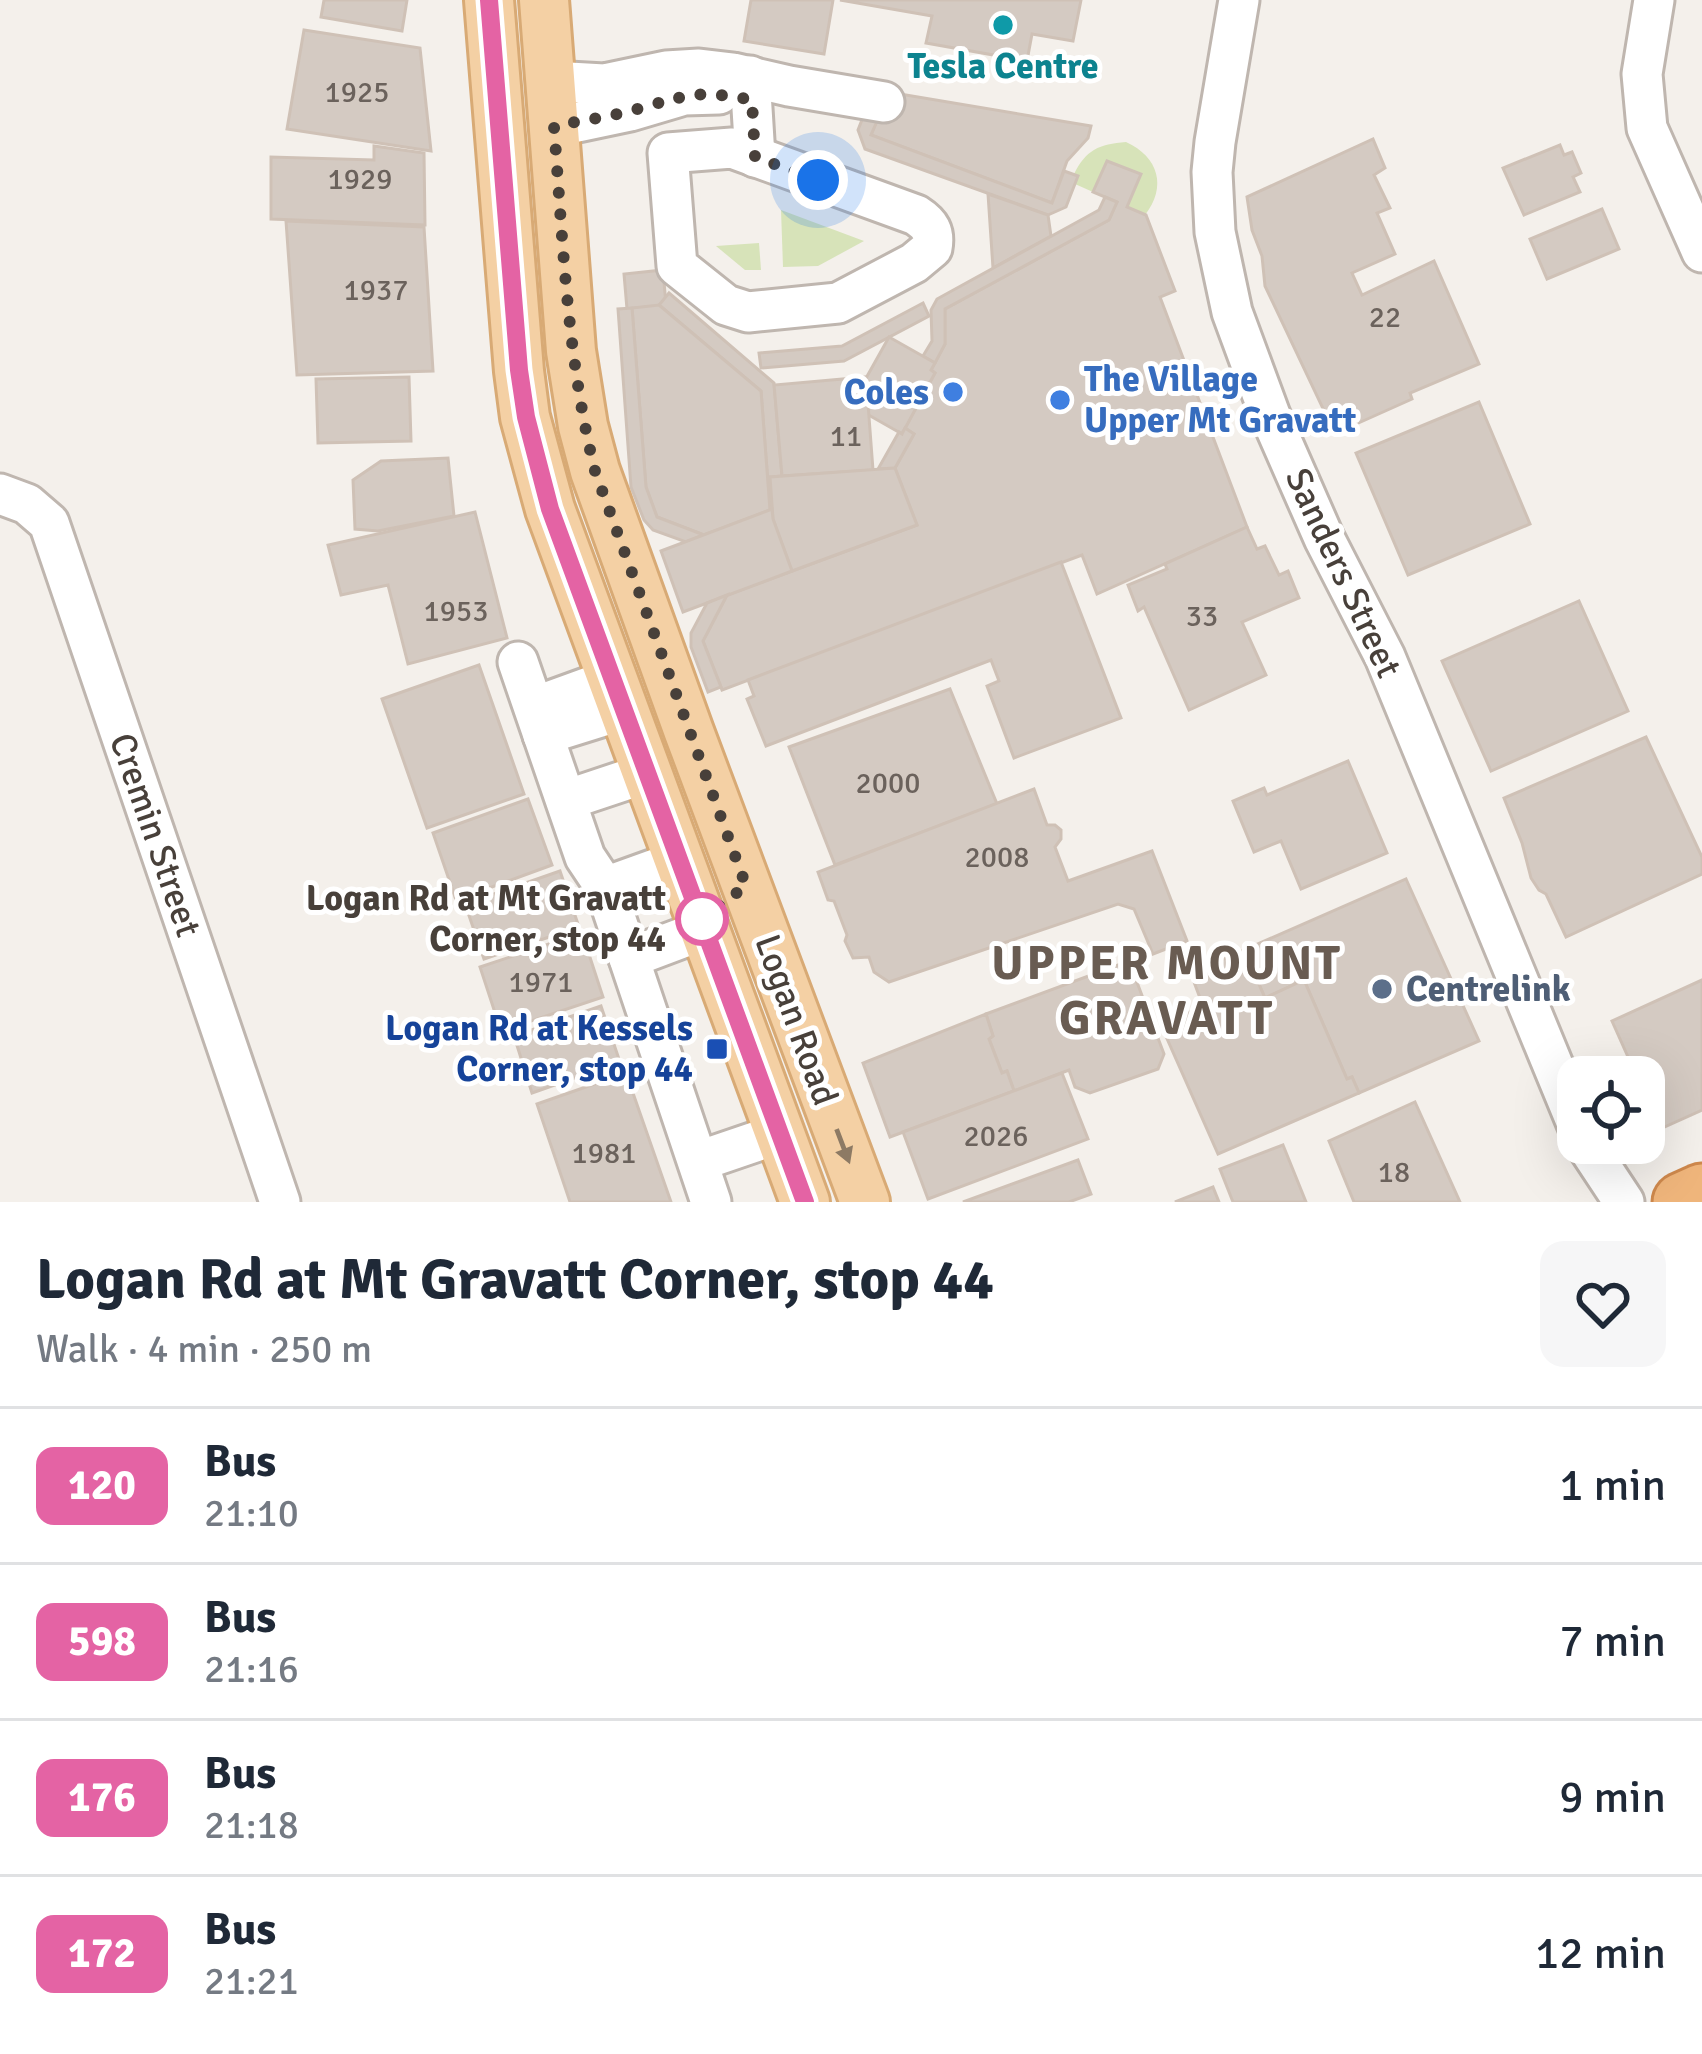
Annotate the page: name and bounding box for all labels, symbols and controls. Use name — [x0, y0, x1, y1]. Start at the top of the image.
marker: Tesla Centre — [990, 12, 1016, 38]
place label: Tesla Centre — [907, 44, 1099, 89]
house number: 1925 — [325, 74, 389, 111]
your location — [788, 150, 848, 210]
house number: 1929 — [328, 161, 392, 198]
house number: 1937 — [344, 272, 408, 309]
house number: 22 — [1369, 299, 1401, 336]
place label: The Village Upper Mt Gravatt — [1084, 357, 1356, 443]
place label: Coles — [844, 370, 929, 415]
marker: Coles — [940, 379, 966, 405]
marker: The Village Upper Mt Gravatt — [1047, 387, 1073, 413]
house number: 11 — [830, 418, 862, 455]
street label: Sanders Street — [1275, 461, 1411, 685]
house number: 1953 — [424, 593, 488, 630]
house number: 33 — [1186, 598, 1218, 635]
street label: Cremin Street — [99, 727, 211, 943]
house number: 2000 — [856, 765, 920, 802]
house number: 2008 — [965, 839, 1029, 876]
place label: Logan Rd at Mt Gravatt Corner, stop 44 — [306, 876, 666, 962]
marker: Logan Rd at Mt Gravatt Corner, stop 44 — [677, 894, 727, 944]
street label: Logan Road — [744, 928, 848, 1112]
district label: UPPER MOUNT GRAVATT — [991, 934, 1343, 1048]
house number: 1971 — [509, 964, 573, 1001]
place label: Centrelink — [1406, 967, 1571, 1012]
marker: Centrelink — [1369, 976, 1395, 1002]
place label: Logan Rd at Kessels Corner, stop 44 — [385, 1006, 693, 1092]
marker: Logan Rd at Kessels Corner, stop 44 — [704, 1036, 730, 1062]
map controls — [1557, 1056, 1665, 1164]
button: locate — [1557, 1056, 1665, 1164]
house number: 2026 — [964, 1118, 1028, 1155]
one-way arrow — [835, 1128, 854, 1164]
house number: 1981 — [572, 1135, 636, 1172]
house number: 18 — [1378, 1154, 1410, 1191]
button: heart — [1540, 1241, 1666, 1367]
text: Logan Rd at Mt Gravatt Corner, stop 44 — [36, 1244, 994, 1315]
text: Walk · 4 min · 250 m — [36, 1325, 372, 1373]
text: Bus — [204, 1434, 276, 1489]
text: 1 min — [1559, 1458, 1666, 1513]
text: 120 — [68, 1460, 136, 1511]
text: 21:10 — [204, 1489, 299, 1537]
text: Bus — [204, 1590, 276, 1645]
text: 7 min — [1559, 1614, 1666, 1669]
text: 598 — [68, 1616, 136, 1667]
text: 21:16 — [204, 1645, 299, 1693]
text: Bus — [204, 1746, 276, 1801]
text: 9 min — [1559, 1770, 1666, 1825]
text: 176 — [68, 1772, 136, 1823]
text: 21:18 — [204, 1801, 299, 1849]
text: Bus — [204, 1902, 276, 1957]
text: 12 min — [1535, 1926, 1666, 1981]
text: 172 — [68, 1928, 136, 1979]
text: 21:21 — [204, 1957, 299, 2005]

